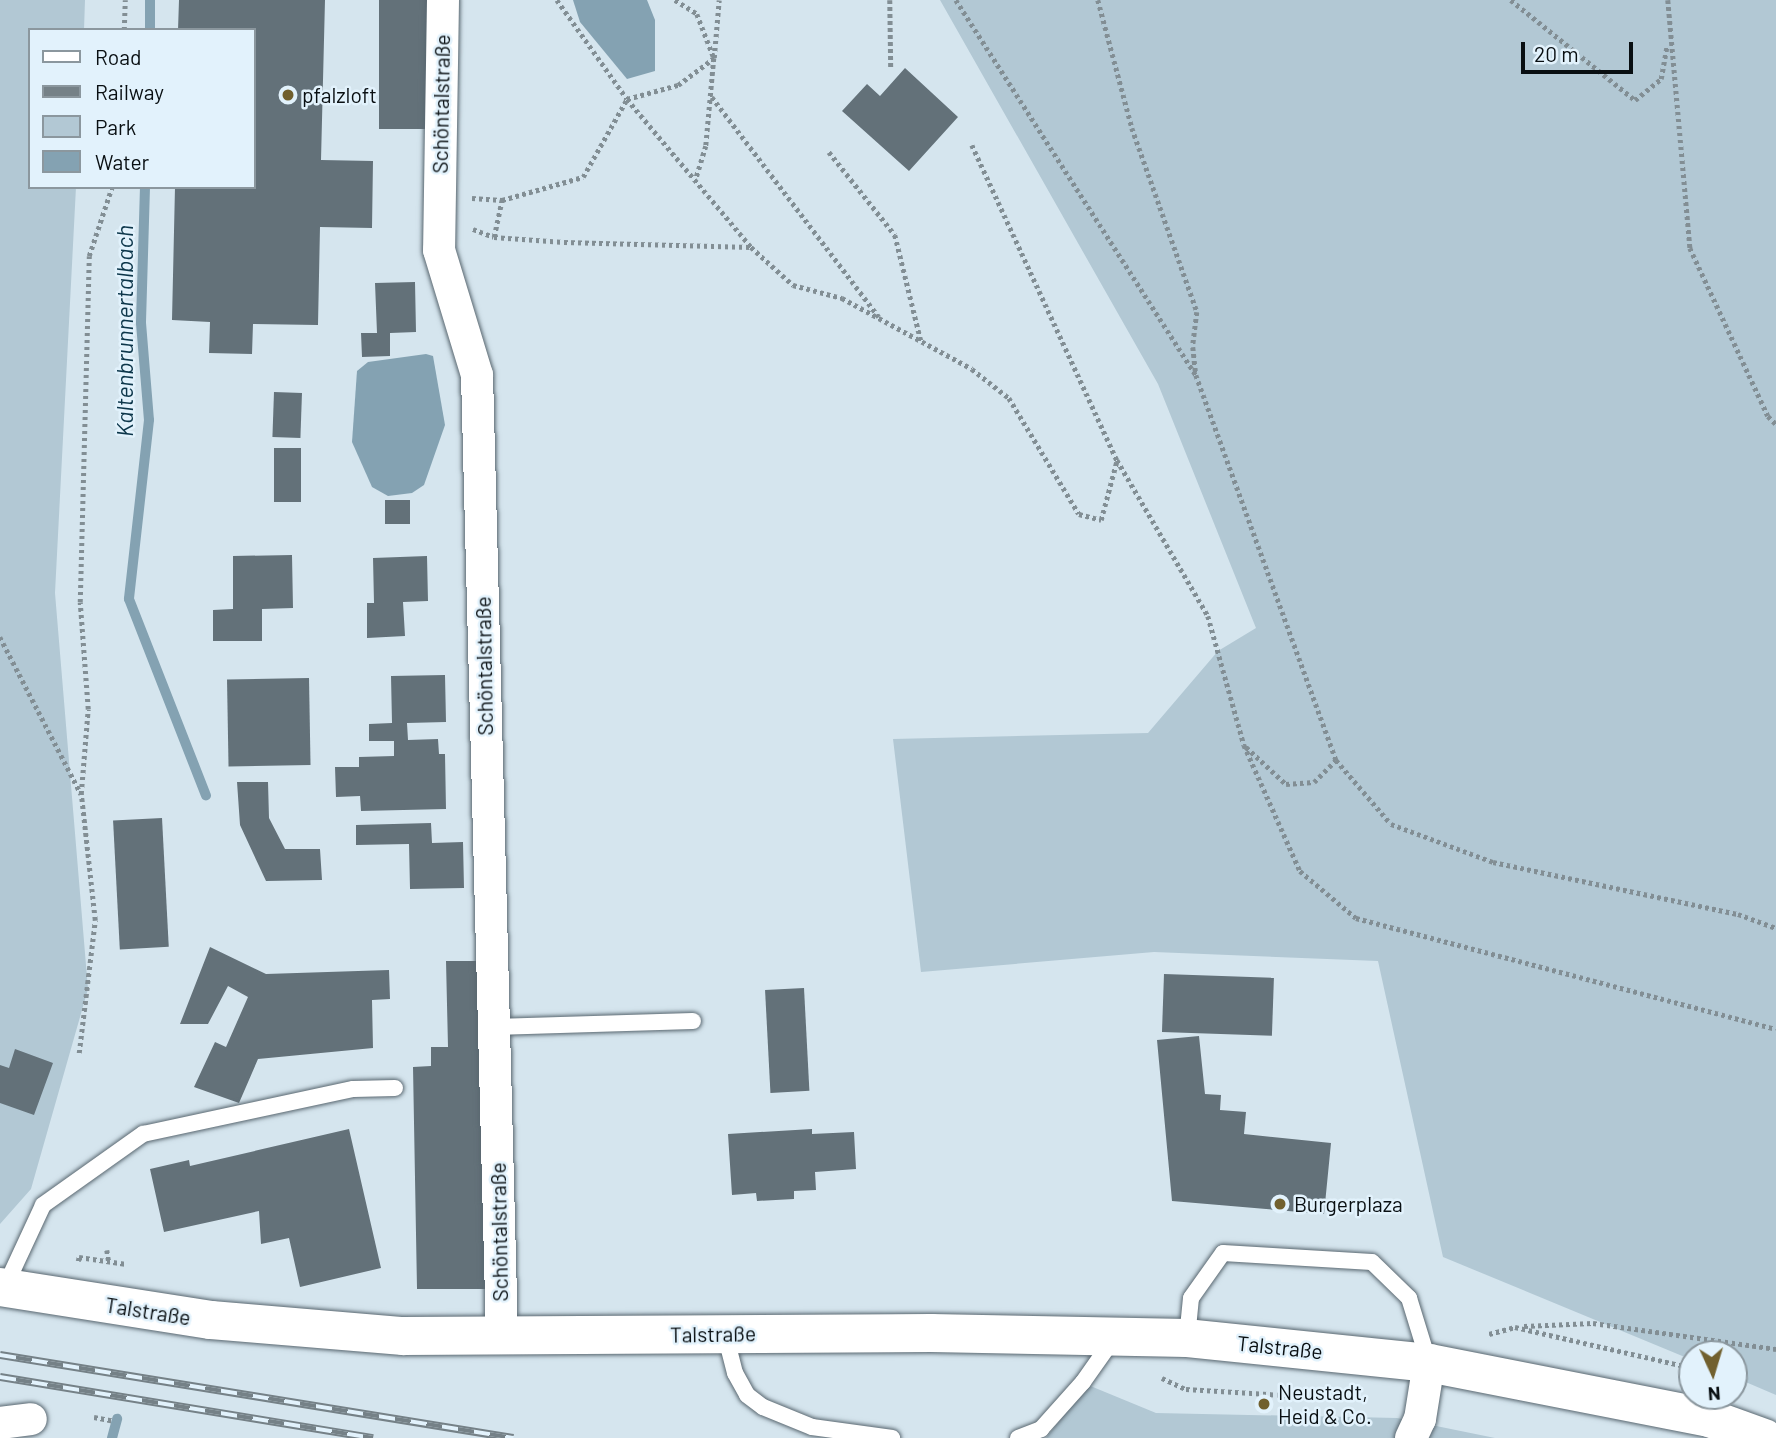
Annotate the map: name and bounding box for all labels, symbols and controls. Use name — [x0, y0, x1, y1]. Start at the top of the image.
legend — [28, 28, 256, 189]
scale bar — [1524, 28, 1636, 72]
street label: Schöntalstraße — [427, 34, 455, 174]
text: 20 m — [1534, 41, 1579, 66]
text: Road — [95, 44, 141, 69]
text: Railway — [95, 79, 164, 104]
place label: pfalzloft — [302, 82, 377, 108]
marker: pfalzloft — [280, 87, 296, 103]
text: Park — [95, 114, 136, 139]
text: Water — [95, 149, 149, 174]
water label: Kaltenbrunnertalbach — [110, 225, 138, 437]
street label: Schöntalstraße — [470, 596, 498, 736]
street label: Schöntalstraße — [485, 1162, 513, 1302]
place label: Burgerplaza — [1294, 1191, 1403, 1217]
marker: Burgerplaza — [1272, 1196, 1288, 1212]
street label: Talstraße — [103, 1292, 193, 1330]
street label: Talstraße — [670, 1321, 756, 1347]
street label: Talstraße — [1236, 1330, 1324, 1364]
north arrow — [1678, 1340, 1748, 1410]
place label: Neustadt, Heid & Co. — [1278, 1379, 1372, 1429]
text: N — [1707, 1383, 1721, 1406]
marker: Neustadt, Heid & Co. — [1256, 1396, 1272, 1412]

